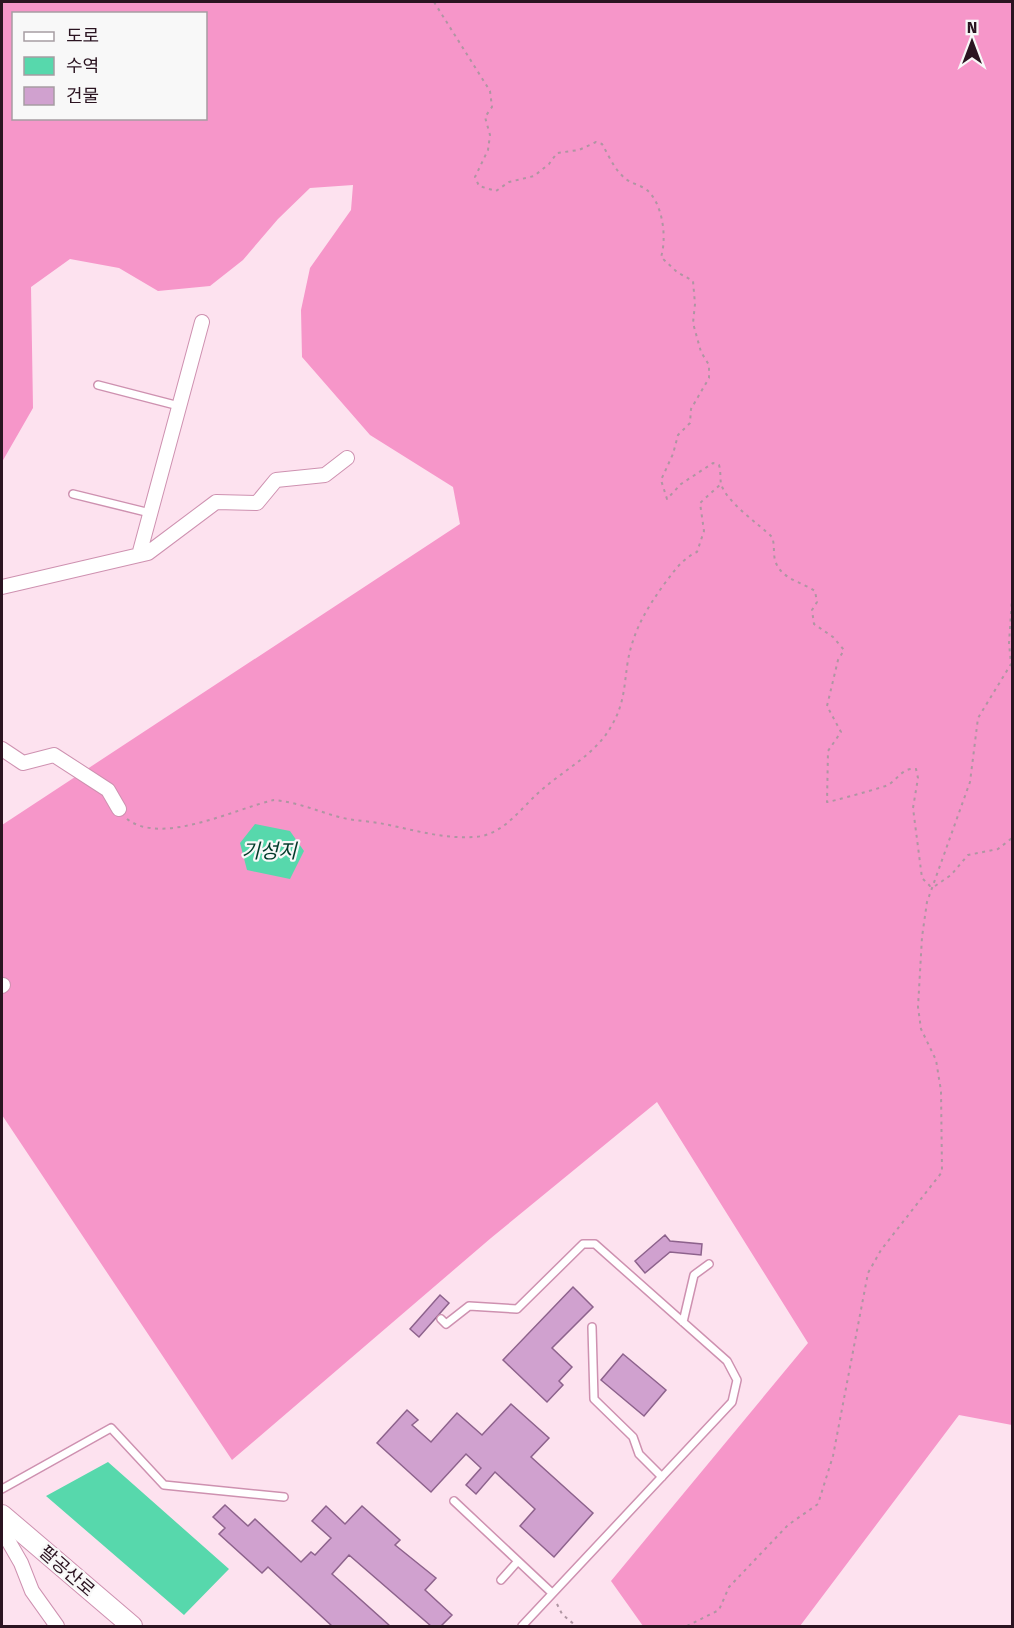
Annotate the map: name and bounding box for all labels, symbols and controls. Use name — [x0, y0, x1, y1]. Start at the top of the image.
legend — [12, 12, 207, 120]
north arrow — [942, 12, 1002, 72]
text: N — [967, 18, 977, 37]
text: 도로 — [66, 25, 99, 47]
text: 수역 — [66, 55, 99, 77]
text: 건물 — [66, 85, 99, 107]
water label: 기성지 — [241, 839, 298, 863]
street label: 팔공산로 — [35, 1541, 99, 1601]

